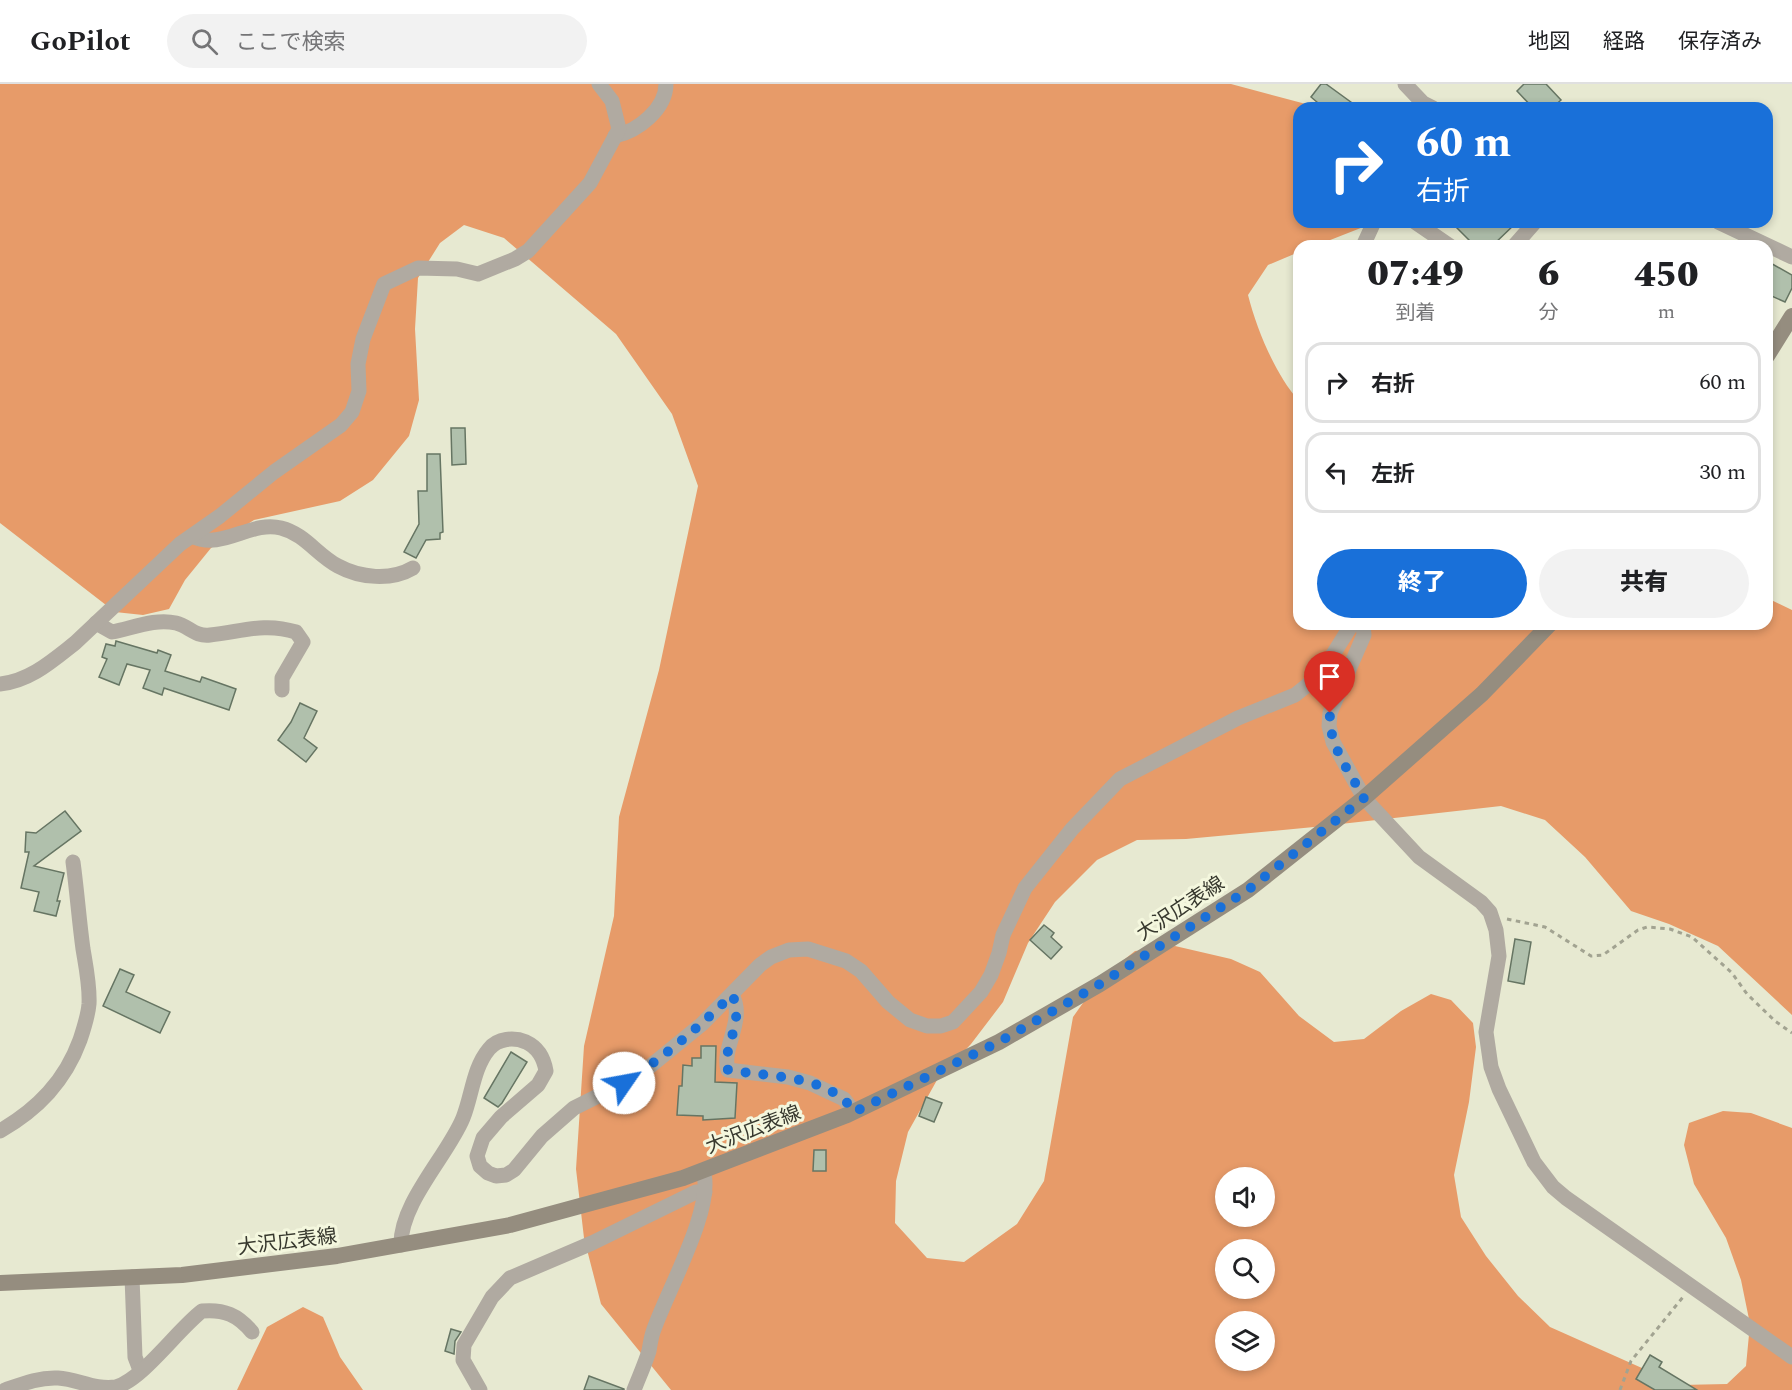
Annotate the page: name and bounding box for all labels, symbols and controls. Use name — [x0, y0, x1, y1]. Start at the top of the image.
search box — [167, 14, 587, 68]
text: GoPilot — [30, 20, 131, 63]
icon: search — [188, 25, 221, 58]
text: ここで検索 — [236, 26, 346, 59]
text: 地図 — [1528, 26, 1570, 58]
text: 経路 — [1603, 26, 1645, 58]
text: 保存済み — [1678, 26, 1762, 58]
text: 60 m — [1416, 112, 1511, 175]
icon: right — [1317, 126, 1395, 204]
text: 右折 — [1416, 171, 1470, 213]
text: 07:49 — [1367, 247, 1464, 302]
text: 6 — [1538, 247, 1560, 302]
text: 450 — [1634, 248, 1699, 303]
text: m — [1658, 297, 1675, 327]
text: 到着 — [1396, 298, 1436, 328]
text: 分 — [1539, 298, 1559, 328]
icon: right — [1320, 366, 1353, 399]
text: 60 m — [1700, 366, 1746, 399]
text: 右折 — [1371, 368, 1415, 401]
icon: left — [1320, 456, 1353, 489]
text: 30 m — [1700, 456, 1746, 489]
text: 左折 — [1371, 458, 1415, 491]
button: 終了 — [1317, 549, 1527, 618]
button: 共有 — [1539, 549, 1749, 618]
pin — [1304, 651, 1355, 713]
icon: arrive — [1313, 660, 1346, 693]
street label: 大沢広表線 — [1130, 869, 1231, 949]
position arrow — [592, 1051, 656, 1115]
street label: 大沢広表線 — [701, 1098, 805, 1162]
map controls — [1215, 1167, 1275, 1371]
button: sound — [1215, 1167, 1275, 1227]
street label: 大沢広表線 — [236, 1221, 339, 1263]
button: search — [1215, 1239, 1275, 1299]
button: layers — [1215, 1311, 1275, 1371]

